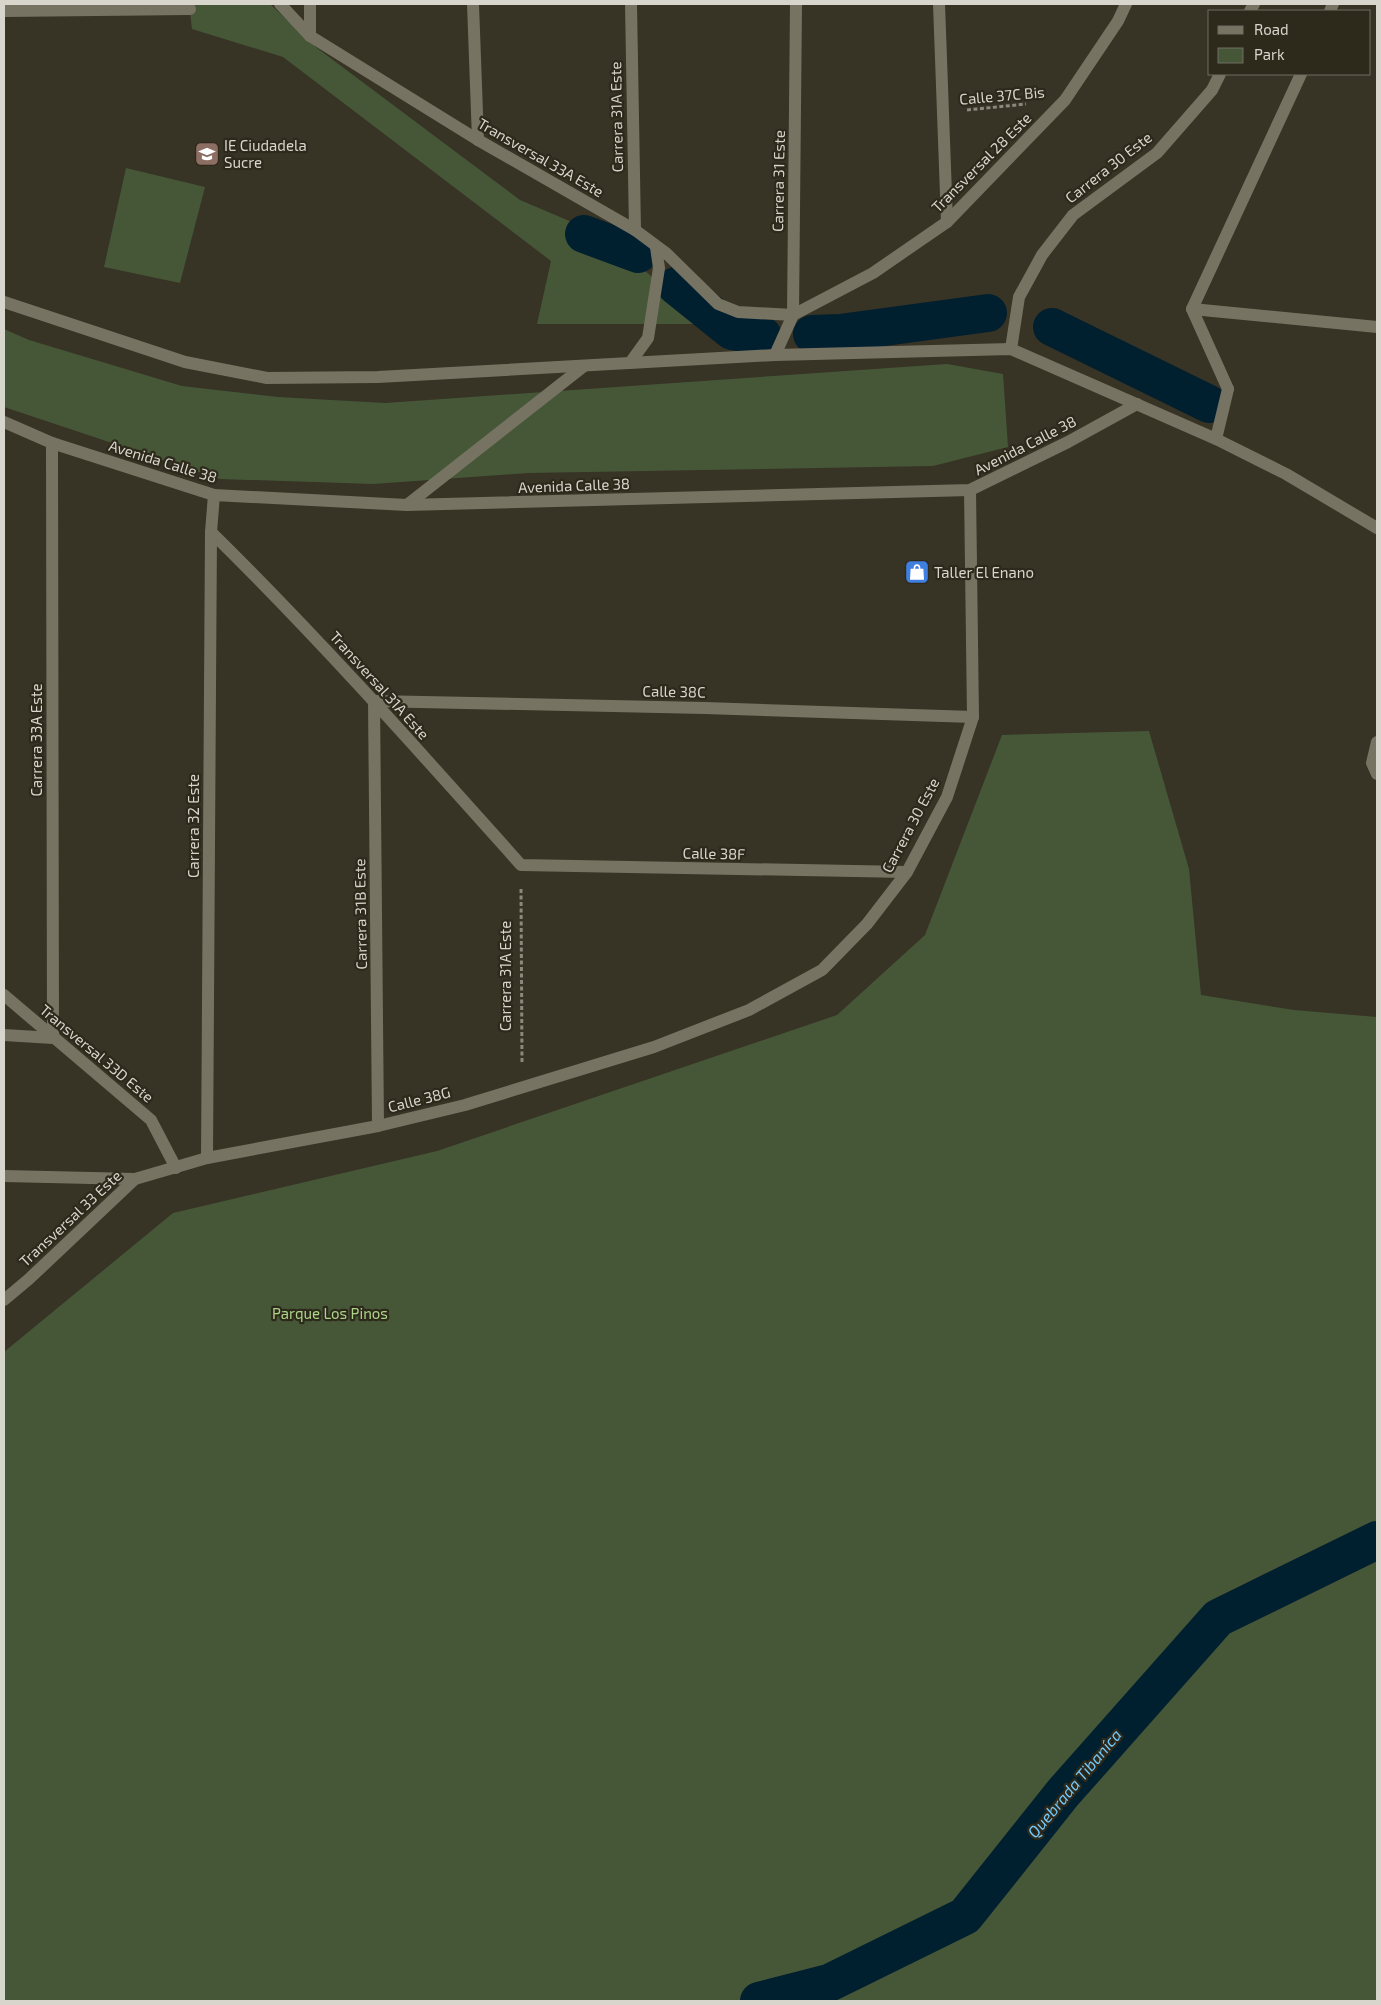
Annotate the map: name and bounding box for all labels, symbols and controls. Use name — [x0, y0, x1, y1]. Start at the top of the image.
legend — [1208, 10, 1371, 75]
text: Road — [1254, 20, 1289, 38]
text: Park — [1254, 45, 1285, 63]
street label: Carrera 31A Este — [606, 62, 626, 172]
street label: Calle 37C Bis — [959, 82, 1045, 108]
street label: Transversal 28 Este — [927, 108, 1035, 216]
street label: Transversal 33A Este — [475, 114, 607, 200]
street label: Carrera 30 Este — [1061, 128, 1155, 206]
street label: Carrera 31 Este — [768, 130, 788, 232]
place label: IE Ciudadela Sucre — [224, 136, 307, 171]
school or university icon: IE Ciudadela Sucre — [194, 141, 220, 167]
street label: Avenida Calle 38 — [971, 412, 1079, 478]
street label: Avenida Calle 38 — [107, 436, 219, 486]
street label: Avenida Calle 38 — [518, 474, 630, 496]
shop icon: Taller El Enano — [904, 559, 930, 585]
place label: Taller El Enano — [934, 563, 1034, 581]
street label: Transversal 31A Este — [327, 627, 433, 743]
street label: Calle 38C — [642, 681, 706, 701]
street label: Carrera 33A Este — [27, 683, 45, 797]
street label: Carrera 32 Este — [184, 774, 202, 878]
street label: Carrera 30 Este — [877, 775, 943, 875]
street label: Calle 38F — [683, 843, 745, 863]
street label: Carrera 31B Este — [350, 858, 370, 970]
street label: Carrera 31A Este — [496, 921, 514, 1031]
street label: Transversal 33D Este — [36, 1000, 158, 1106]
street label: Calle 38G — [386, 1083, 452, 1115]
street label: Transversal 33 Este — [15, 1166, 125, 1270]
park label: Parque Los Pinos — [272, 1304, 388, 1322]
water label: Quebrada Tibaníca — [1023, 1725, 1126, 1842]

